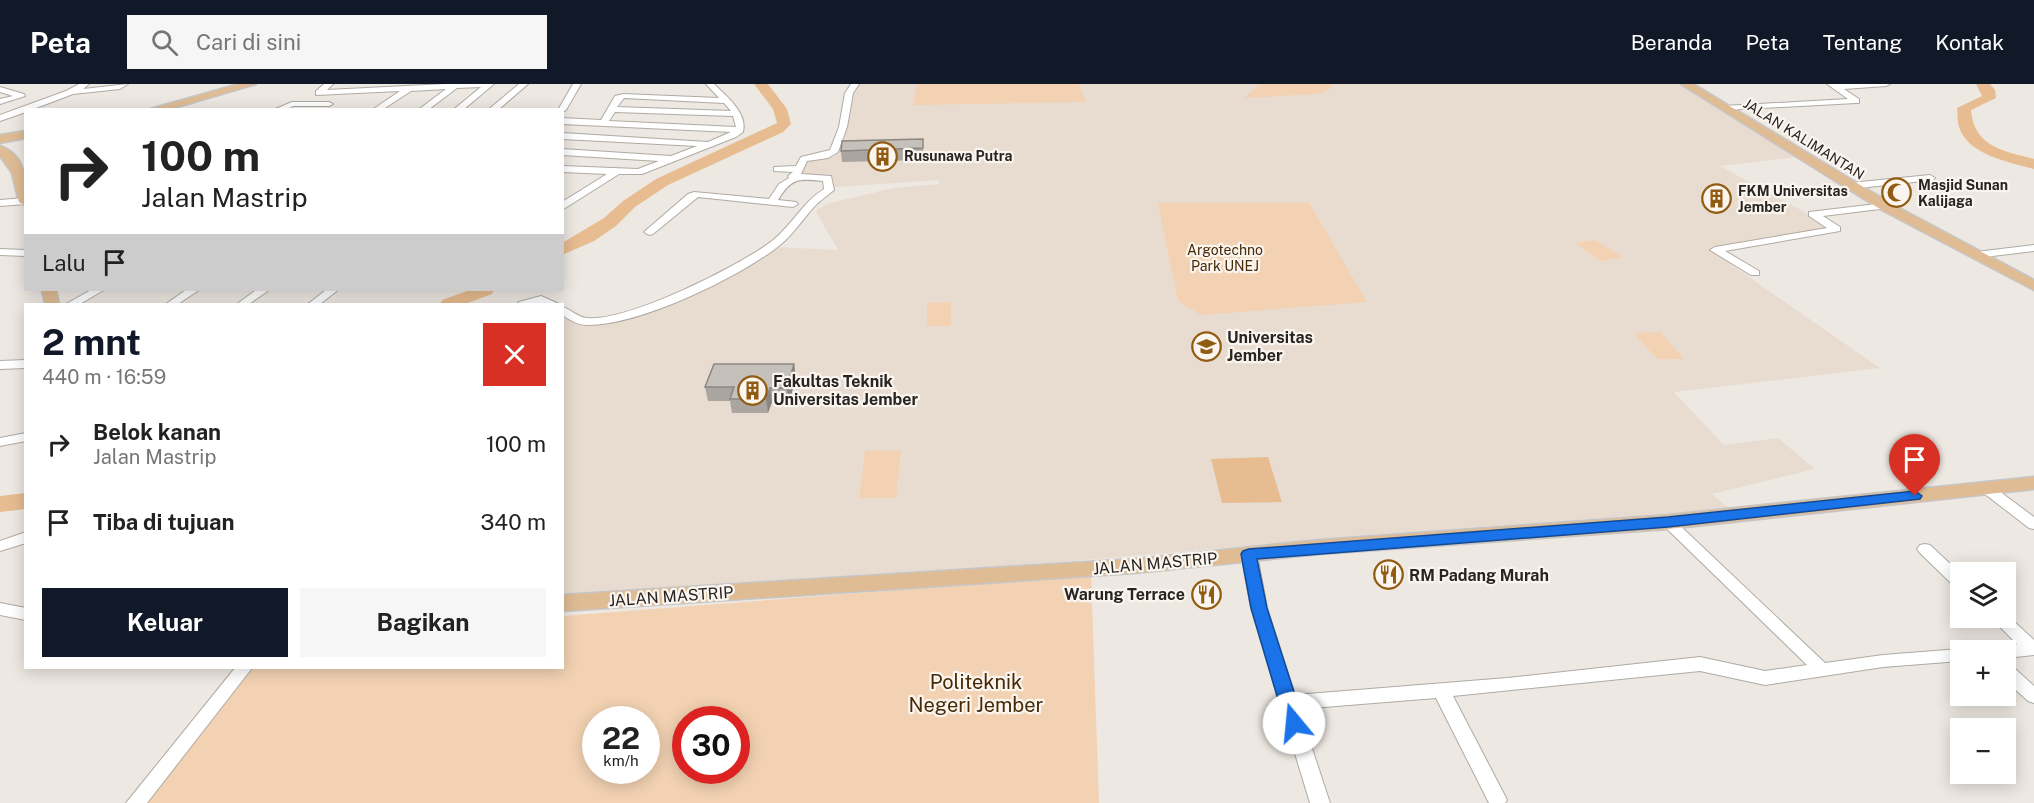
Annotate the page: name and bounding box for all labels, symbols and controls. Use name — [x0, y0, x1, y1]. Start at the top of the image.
search box — [127, 15, 547, 69]
text: Peta — [30, 26, 91, 59]
icon: search — [148, 26, 181, 59]
text: Cari di sini — [196, 29, 301, 55]
text: Beranda — [1631, 30, 1712, 55]
text: Peta — [1745, 30, 1790, 55]
text: Tentang — [1823, 30, 1902, 55]
text: Kontak — [1935, 30, 2004, 55]
street label: JALAN KALIMANTAN — [1741, 95, 1867, 183]
text: 100 m — [141, 131, 260, 180]
icon: right — [42, 132, 120, 210]
building icon: Rusunawa Putra — [867, 140, 899, 172]
place label: Rusunawa Putra — [904, 148, 1012, 164]
mosque icon: Masjid Sunan Kalijaga — [1881, 177, 1913, 209]
place label: Masjid Sunan Kalijaga — [1918, 177, 2008, 209]
text: Jalan Mastrip — [141, 181, 308, 213]
building icon: FKM Universitas Jember — [1701, 183, 1733, 215]
place label: FKM Universitas Jember — [1738, 183, 1848, 215]
park label: Argotechno Park UNEJ — [1187, 242, 1263, 274]
icon: arrive — [98, 246, 131, 279]
text: Lalu — [42, 250, 86, 276]
text: 2 mnt — [42, 321, 141, 363]
button: close — [483, 323, 546, 386]
place label: Universitas Jember — [1227, 328, 1313, 365]
school or university icon: Universitas Jember — [1190, 330, 1222, 362]
text: 440 m · 16:59 — [42, 365, 166, 389]
place label: Fakultas Teknik Universitas Jember — [773, 372, 918, 409]
building icon: Fakultas Teknik Universitas Jember — [736, 374, 768, 406]
text: Belok kanan — [93, 419, 221, 445]
icon: right — [42, 428, 75, 461]
text: 100 m — [486, 431, 546, 457]
pin — [1889, 434, 1940, 496]
icon: arrive — [1898, 443, 1931, 476]
text: Jalan Mastrip — [93, 445, 216, 469]
icon: arrive — [42, 506, 75, 539]
text: Tiba di tujuan — [93, 509, 234, 535]
text: 340 m — [481, 509, 546, 535]
street label: JALAN MASTRIP — [1092, 549, 1218, 578]
restaurant icon: RM Padang Murah — [1372, 559, 1404, 591]
map controls — [1950, 562, 2016, 784]
button: layers — [1950, 562, 2016, 628]
place label: RM Padang Murah — [1409, 566, 1549, 585]
restaurant icon: Warung Terrace — [1190, 578, 1222, 610]
street label: JALAN MASTRIP — [608, 583, 734, 610]
place label: Warung Terrace — [1064, 585, 1185, 604]
button: Keluar — [42, 588, 288, 657]
button: Bagikan — [300, 588, 546, 657]
button: + — [1950, 640, 2016, 706]
park label: Politeknik Negeri Jember — [909, 670, 1044, 717]
position arrow — [1262, 691, 1326, 755]
speed limit sign: 30 — [672, 706, 750, 784]
button: − — [1950, 718, 2016, 784]
text: 22 — [602, 720, 640, 756]
text: km/h — [603, 752, 639, 769]

